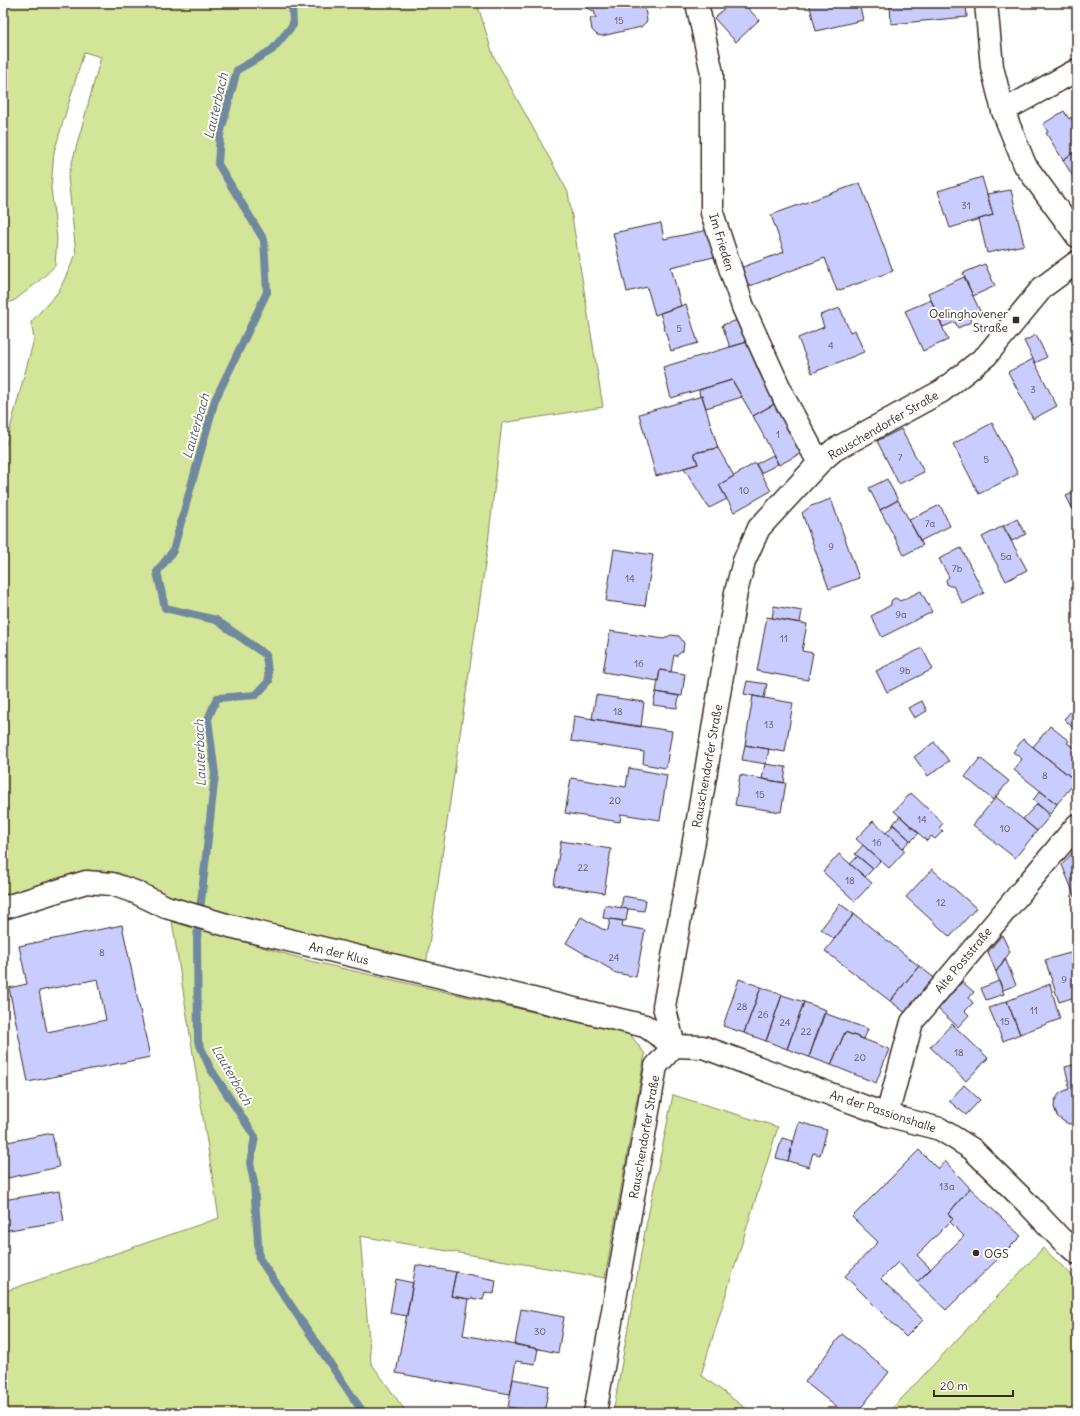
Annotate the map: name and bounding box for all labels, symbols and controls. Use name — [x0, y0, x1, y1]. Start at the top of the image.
house number: 15 — [614, 14, 624, 27]
water label: Lauterbach — [200, 71, 232, 141]
house number: 31 — [961, 199, 971, 212]
street label: Im Frieden — [706, 211, 738, 273]
place label: Oelinghovener Straße — [929, 306, 1008, 335]
marker: Oelinghovener Straße — [1011, 315, 1021, 325]
house number: 5 — [676, 322, 682, 335]
house number: 4 — [828, 339, 834, 352]
house number: 3 — [1030, 383, 1036, 396]
street label: Rauschendorfer Straße — [825, 387, 941, 463]
water label: Lauterbach — [179, 391, 214, 461]
house number: 1 — [776, 428, 780, 441]
house number: 7 — [898, 451, 903, 464]
house number: 5 — [983, 453, 989, 466]
house number: 10 — [739, 484, 749, 497]
house number: 7a — [925, 517, 936, 530]
house number: 9 — [828, 540, 834, 553]
house number: 5a — [1000, 550, 1012, 563]
house number: 7b — [952, 562, 963, 575]
house number: 14 — [625, 572, 635, 585]
house number: 9a — [895, 608, 907, 621]
house number: 11 — [780, 632, 788, 645]
house number: 16 — [634, 657, 644, 670]
house number: 9b — [899, 664, 911, 677]
street label: Rauschendorfer Straße — [689, 703, 725, 829]
house number: 18 — [613, 705, 623, 718]
house number: 13 — [764, 718, 774, 731]
water label: Lauterbach — [190, 719, 210, 787]
house number: 8 — [1042, 769, 1048, 782]
house number: 15 — [755, 788, 765, 801]
house number: 20 — [609, 794, 621, 807]
house number: 14 — [917, 813, 927, 826]
house number: 10 — [1000, 822, 1010, 835]
house number: 16 — [872, 836, 882, 849]
house number: 22 — [578, 861, 589, 874]
house number: 18 — [845, 874, 855, 887]
house number: 12 — [936, 896, 946, 909]
street label: Alte Poststraße — [931, 924, 995, 996]
street label: An der Klus — [307, 938, 371, 968]
house number: 8 — [99, 946, 105, 959]
house number: 24 — [608, 951, 620, 964]
house number: 9 — [1061, 973, 1067, 986]
house number: 28 — [736, 1000, 748, 1013]
house number: 11 — [1030, 1004, 1038, 1017]
house number: 26 — [757, 1008, 769, 1021]
house number: 15 — [1000, 1015, 1010, 1028]
house number: 24 — [779, 1016, 791, 1029]
house number: 22 — [801, 1025, 812, 1038]
water label: Lauterbach — [208, 1042, 256, 1109]
house number: 18 — [954, 1046, 964, 1059]
house number: 20 — [854, 1051, 866, 1064]
street label: Rauschendorfer Straße — [626, 1074, 662, 1200]
street label: An der Passionshalle — [828, 1087, 938, 1135]
house number: 13a — [939, 1180, 955, 1193]
place label: OGS — [984, 1246, 1009, 1261]
marker: OGS — [971, 1248, 981, 1258]
house number: 30 — [534, 1325, 546, 1338]
scale bar — [934, 1372, 1013, 1398]
text: 20 m — [940, 1378, 968, 1393]

